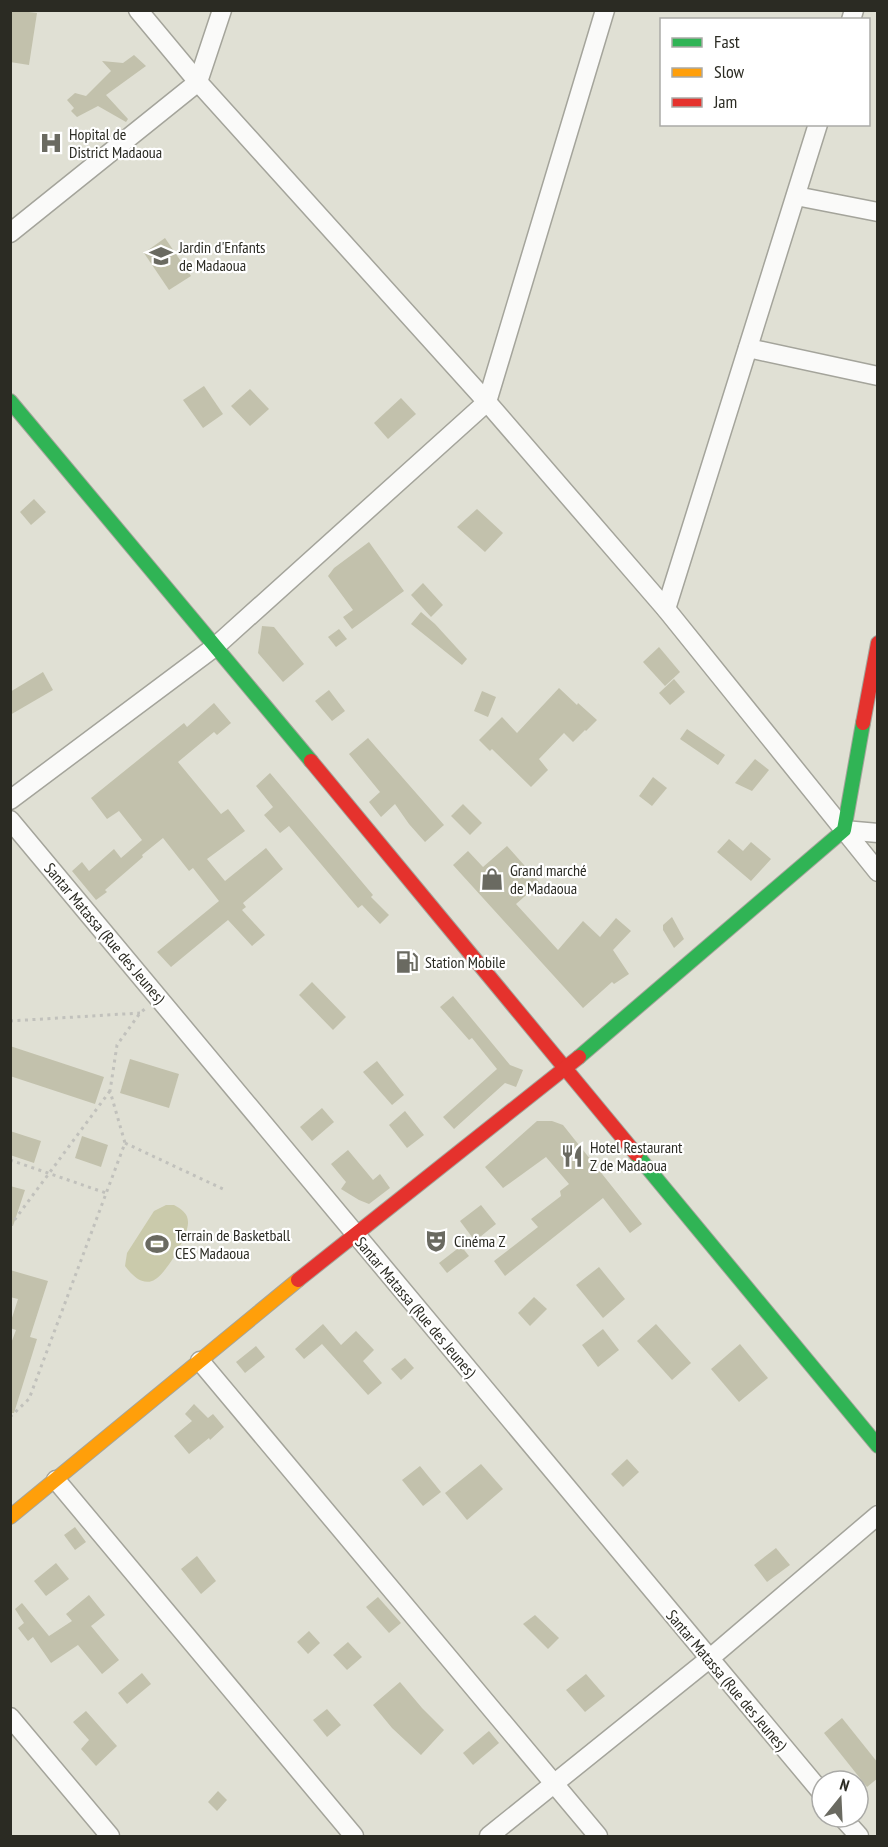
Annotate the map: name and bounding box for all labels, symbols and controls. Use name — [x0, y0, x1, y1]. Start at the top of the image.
legend — [660, 18, 870, 126]
text: Fast — [714, 30, 740, 53]
text: Slow — [714, 60, 745, 83]
text: Jam — [713, 90, 737, 113]
place label: Hopital de District Madaoua — [69, 124, 162, 162]
hospital icon: Hopital de District Madaoua — [38, 130, 64, 156]
place label: Jardin d'Enfants de Madaoua — [178, 237, 266, 275]
school or university icon: Jardin d'Enfants de Madaoua — [148, 243, 174, 269]
street label: Santar Matassa (Rue des Jeunes) — [40, 859, 170, 1008]
place label: Grand marché de Madaoua — [510, 860, 587, 898]
shop icon: Grand marché de Madaoua — [479, 866, 505, 892]
fuel station icon: Station Mobile — [394, 949, 420, 975]
place label: Station Mobile — [425, 952, 506, 972]
place label: Hotel Restaurant Z de Madaoua — [590, 1137, 683, 1175]
restaurant icon: Hotel Restaurant Z de Madaoua — [559, 1143, 585, 1169]
place label: Terrain de Basketball CES Madaoua — [175, 1225, 291, 1263]
theatre icon: Cinéma Z — [423, 1228, 449, 1254]
sports icon: Terrain de Basketball CES Madaoua — [144, 1231, 170, 1257]
place label: Cinéma Z — [454, 1231, 505, 1251]
street label: Santar Matassa (Rue des Jeunes) — [351, 1233, 481, 1382]
street label: Santar Matassa (Rue des Jeunes) — [662, 1606, 792, 1755]
north arrow — [810, 1769, 870, 1829]
text: N — [837, 1774, 852, 1796]

